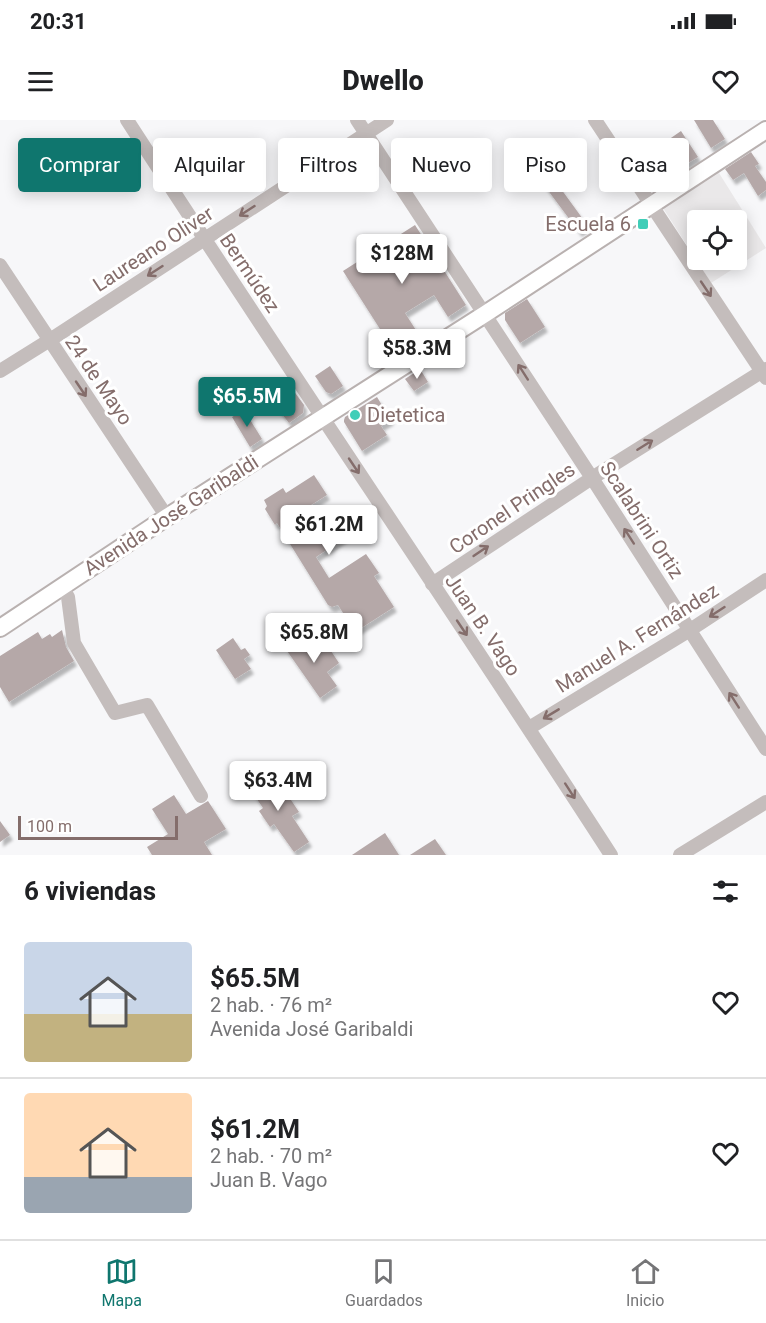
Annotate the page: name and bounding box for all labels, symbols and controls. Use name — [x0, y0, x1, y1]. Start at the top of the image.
text: 20:31 — [30, 9, 87, 34]
icon: menu — [24, 65, 57, 98]
text: Dwello — [342, 65, 424, 97]
icon: heart — [709, 65, 742, 98]
chip: Comprar — [18, 138, 141, 192]
chip: Alquilar — [153, 138, 266, 192]
chip: Filtros — [278, 138, 379, 192]
chip: Nuevo — [391, 138, 492, 192]
chip: Piso — [504, 138, 587, 192]
chip: Casa — [599, 138, 689, 192]
street label: Laureano Oliver — [88, 201, 218, 297]
one-way arrow — [239, 205, 256, 217]
map controls — [687, 210, 747, 270]
button: locate — [687, 210, 747, 270]
place label: Escuela 6 — [545, 212, 631, 236]
marker: Escuela 6 — [636, 217, 650, 231]
street label: Bermúdez — [215, 229, 285, 317]
pin: $128M — [360, 234, 444, 285]
text: $128M — [370, 241, 434, 265]
one-way arrow — [147, 265, 164, 277]
one-way arrow — [701, 280, 713, 297]
pin: $58.3M — [368, 329, 466, 380]
street label: 24 de Mayo — [60, 331, 138, 429]
text: $58.3M — [382, 336, 452, 360]
one-way arrow — [516, 364, 528, 381]
pin: $65.5M — [198, 377, 296, 428]
one-way arrow — [76, 380, 88, 397]
text: $65.5M — [212, 384, 282, 408]
place label: Dietetica — [367, 403, 446, 427]
marker: Dietetica — [348, 408, 362, 422]
one-way arrow — [636, 439, 653, 451]
street label: Avenida José Garibaldi — [79, 450, 263, 580]
one-way arrow — [348, 457, 360, 474]
street label: Coronel Pringles — [445, 457, 579, 559]
street label: Scalabrini Ortiz — [595, 457, 689, 583]
pin: $61.2M — [280, 505, 378, 556]
text: $61.2M — [294, 512, 364, 536]
one-way arrow — [623, 528, 635, 544]
one-way arrow — [472, 545, 489, 557]
street label: Juan B. Vago — [440, 570, 526, 680]
street label: Manuel A. Fernández — [551, 578, 723, 698]
one-way arrow — [709, 606, 726, 618]
pin: $65.8M — [265, 613, 363, 664]
one-way arrow — [456, 619, 468, 636]
text: $65.8M — [279, 620, 349, 644]
one-way arrow — [728, 691, 741, 708]
one-way arrow — [543, 709, 560, 721]
pin: $63.4M — [229, 761, 327, 812]
text: $63.4M — [243, 768, 313, 792]
one-way arrow — [564, 782, 576, 799]
scale bar — [18, 813, 178, 840]
text: 100 m — [27, 817, 72, 836]
icon: filters — [709, 875, 742, 908]
text: 6 viviendas — [24, 876, 156, 906]
text: $65.5M — [210, 963, 300, 993]
icon: home — [72, 966, 144, 1038]
icon: heart — [709, 986, 742, 1019]
text: 2 hab. · 76 m² — [210, 993, 332, 1017]
text: Avenida José Garibaldi — [210, 1017, 413, 1041]
text: $61.2M — [210, 1114, 300, 1144]
icon: home — [72, 1117, 144, 1189]
icon: heart — [709, 1137, 742, 1170]
text: 2 hab. · 70 m² — [210, 1144, 332, 1168]
text: Juan B. Vago — [210, 1168, 327, 1192]
tab: Mapa — [102, 1255, 142, 1310]
tab: Guardados — [345, 1255, 423, 1310]
tab: Inicio — [626, 1255, 664, 1310]

